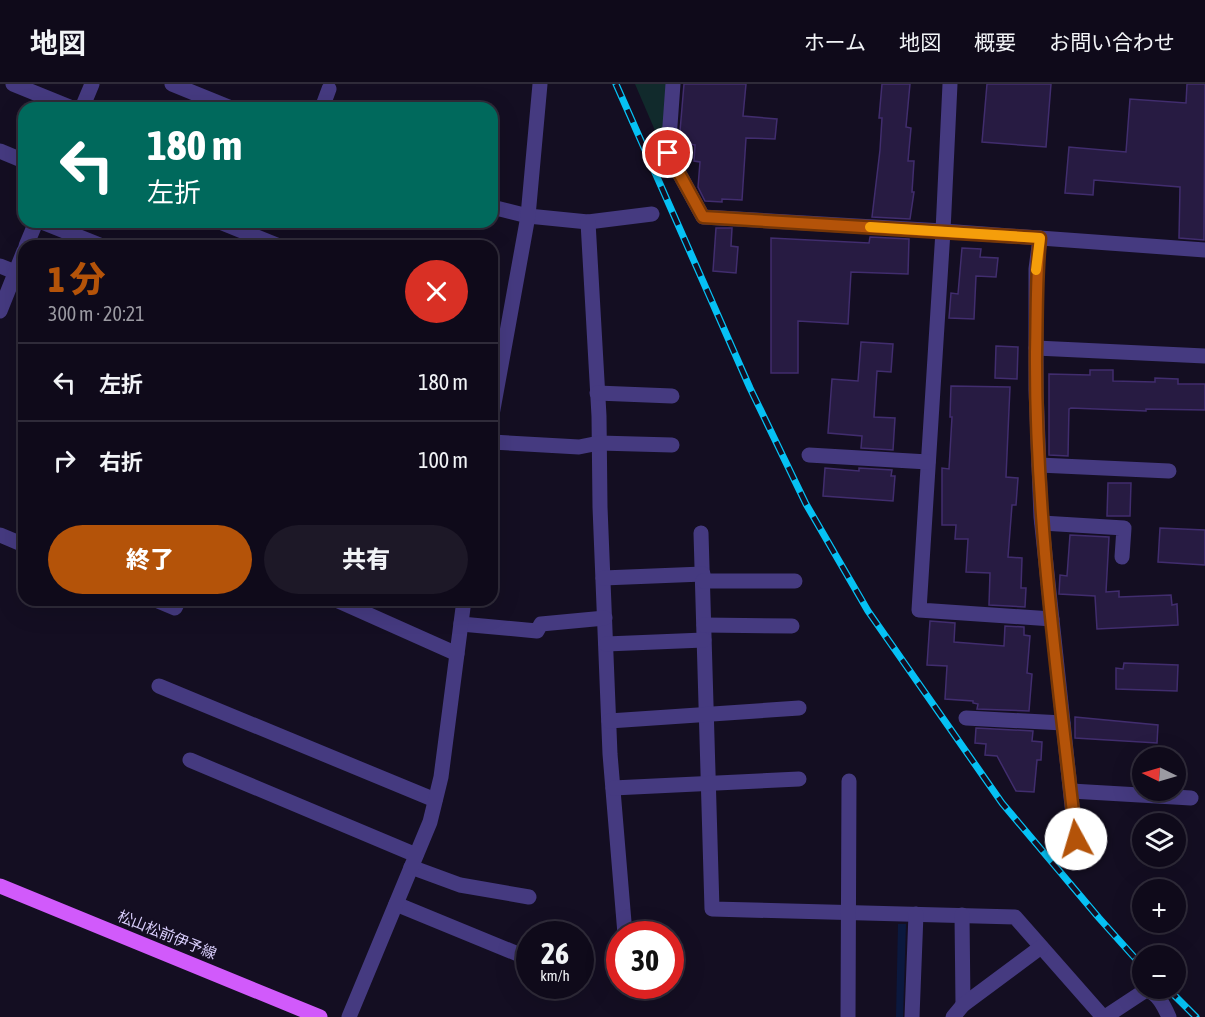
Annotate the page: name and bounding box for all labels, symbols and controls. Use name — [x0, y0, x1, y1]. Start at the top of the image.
text: 地図 — [30, 27, 86, 59]
text: ホーム — [804, 30, 866, 54]
text: 地図 — [899, 30, 941, 54]
text: 概要 — [974, 30, 1016, 54]
text: お問い合わせ — [1049, 30, 1175, 54]
text: 180 m — [147, 121, 242, 169]
icon: left — [48, 126, 126, 204]
pin — [642, 127, 693, 178]
icon: arrive — [651, 136, 684, 169]
text: 左折 — [147, 177, 201, 208]
text: 1 分 — [48, 258, 106, 300]
button: close — [405, 260, 468, 323]
text: 300 m · 20:21 — [48, 302, 145, 325]
icon: left — [48, 366, 81, 399]
text: 180 m — [418, 369, 468, 395]
text: 左折 — [99, 371, 143, 397]
icon: right — [48, 444, 81, 477]
text: 100 m — [418, 447, 468, 473]
text: 右折 — [99, 449, 143, 475]
button: 終了 — [48, 525, 252, 594]
button: 共有 — [264, 525, 468, 594]
north arrow — [1132, 747, 1186, 801]
map controls — [1132, 747, 1186, 999]
position arrow — [1044, 807, 1108, 871]
button: layers — [1132, 813, 1186, 867]
button: + — [1132, 879, 1186, 933]
street label: 松山松前伊予線 — [115, 907, 219, 962]
speed limit sign: 30 — [606, 921, 684, 999]
text: 26 — [541, 936, 569, 970]
button: − — [1132, 945, 1186, 999]
text: km/h — [540, 967, 570, 984]

